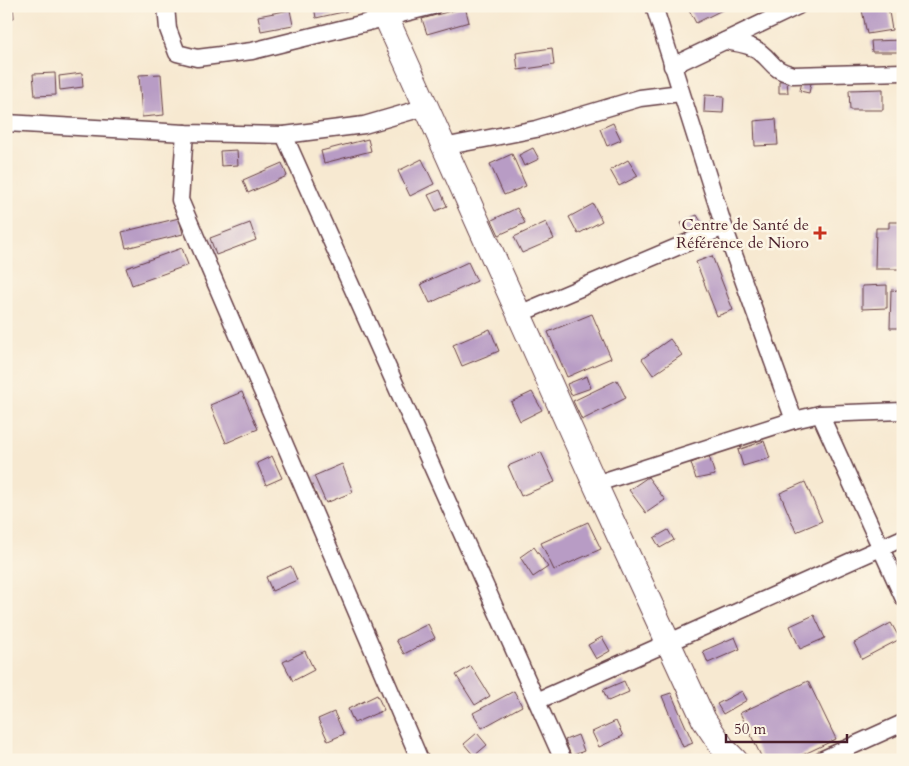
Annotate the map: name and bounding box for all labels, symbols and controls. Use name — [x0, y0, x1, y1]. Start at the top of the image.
place label: Centre de Santé de Référence de Nioro — [676, 214, 809, 254]
marker: Centre de Santé de Référence de Nioro — [813, 226, 827, 240]
scale bar — [726, 711, 848, 743]
text: 50 m — [734, 719, 766, 739]

